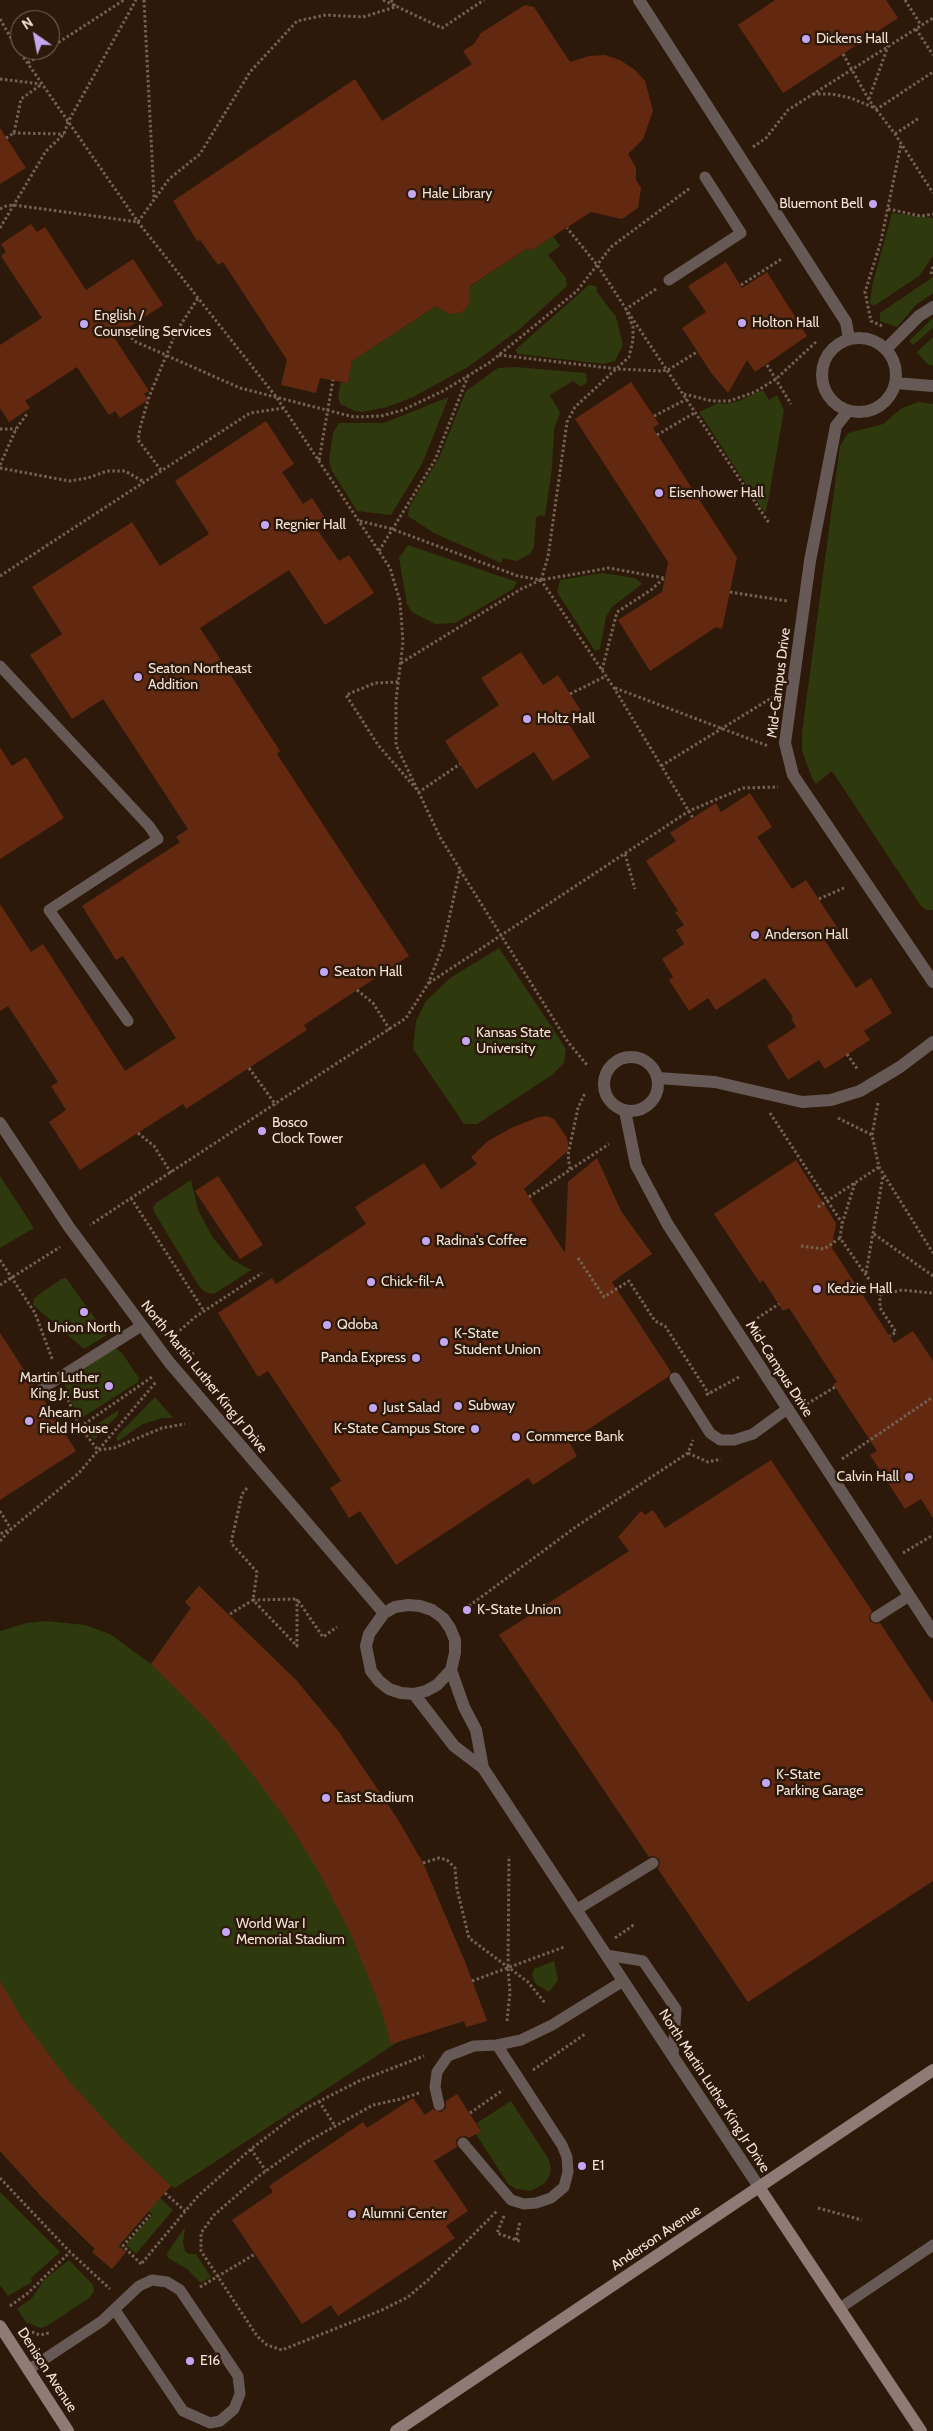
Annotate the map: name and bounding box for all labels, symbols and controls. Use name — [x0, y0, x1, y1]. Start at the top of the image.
north arrow — [10, 10, 60, 60]
text: N — [18, 13, 36, 34]
place label: Dickens Hall — [816, 31, 888, 47]
marker: Dickens Hall — [800, 33, 812, 45]
place label: Hale Library — [422, 186, 492, 202]
marker: Hale Library — [406, 188, 418, 200]
place label: Bluemont Bell — [779, 196, 863, 212]
marker: Bluemont Bell — [867, 198, 879, 210]
place label: English / Counseling Services — [94, 308, 211, 341]
place label: Holton Hall — [752, 315, 819, 331]
marker: Holton Hall — [736, 317, 748, 329]
marker: English / Counseling Services — [78, 318, 90, 330]
place label: Eisenhower Hall — [669, 485, 764, 501]
marker: Eisenhower Hall — [653, 487, 665, 499]
place label: Regnier Hall — [275, 517, 346, 533]
marker: Regnier Hall — [259, 519, 271, 531]
street label: Mid-Campus Drive — [764, 627, 794, 739]
place label: Seaton Northeast Addition — [148, 661, 252, 694]
marker: Seaton Northeast Addition — [132, 671, 144, 683]
place label: Holtz Hall — [537, 711, 595, 727]
marker: Holtz Hall — [521, 713, 533, 725]
place label: Anderson Hall — [765, 927, 848, 943]
marker: Anderson Hall — [749, 929, 761, 941]
place label: Seaton Hall — [334, 964, 402, 980]
marker: Seaton Hall — [318, 966, 330, 978]
place label: Kansas State University — [476, 1025, 551, 1058]
marker: Kansas State University — [460, 1035, 472, 1047]
place label: Bosco Clock Tower — [272, 1115, 343, 1148]
marker: Bosco Clock Tower — [256, 1125, 268, 1137]
place label: Radina's Coffee — [436, 1233, 527, 1249]
marker: Radina's Coffee — [420, 1235, 432, 1247]
place label: Chick-fil-A — [381, 1274, 444, 1290]
marker: Chick-fil-A — [365, 1276, 377, 1288]
place label: Kedzie Hall — [827, 1281, 892, 1297]
marker: Kedzie Hall — [811, 1283, 823, 1295]
street label: North Martin Luther King Jr Drive — [137, 1297, 271, 1457]
marker: Union North — [78, 1306, 90, 1318]
place label: Qdoba — [337, 1317, 378, 1333]
street label: Mid-Campus Drive — [742, 1318, 816, 1420]
marker: Qdoba — [321, 1319, 333, 1331]
place label: Union North — [47, 1320, 121, 1336]
place label: K-State Student Union — [454, 1326, 541, 1358]
marker: K-State Student Union — [438, 1336, 450, 1348]
place label: Panda Express — [321, 1350, 406, 1366]
marker: Panda Express — [410, 1352, 422, 1364]
place label: Martin Luther King Jr. Bust — [20, 1370, 99, 1402]
marker: Martin Luther King Jr. Bust — [103, 1380, 115, 1392]
place label: Subway — [468, 1398, 515, 1414]
place label: Just Salad — [383, 1400, 440, 1416]
marker: Subway — [452, 1400, 464, 1412]
marker: Just Salad — [367, 1402, 379, 1414]
place label: Ahearn Field House — [39, 1405, 108, 1438]
marker: Ahearn Field House — [23, 1415, 35, 1427]
place label: K-State Campus Store — [334, 1421, 465, 1437]
marker: K-State Campus Store — [469, 1423, 481, 1435]
place label: Commerce Bank — [526, 1429, 624, 1445]
marker: Commerce Bank — [510, 1431, 522, 1443]
place label: Calvin Hall — [837, 1469, 899, 1485]
marker: Calvin Hall — [903, 1471, 915, 1483]
place label: K-State Union — [477, 1602, 561, 1618]
marker: K-State Union — [461, 1604, 473, 1616]
place label: K-State Parking Garage — [776, 1767, 863, 1800]
marker: K-State Parking Garage — [760, 1777, 772, 1789]
place label: East Stadium — [336, 1790, 414, 1806]
marker: East Stadium — [320, 1792, 332, 1804]
place label: World War I Memorial Stadium — [236, 1916, 345, 1948]
marker: World War I Memorial Stadium — [220, 1926, 232, 1938]
street label: North Martin Luther King Jr Drive — [655, 2006, 773, 2176]
place label: E1 — [592, 2158, 604, 2174]
marker: E1 — [576, 2160, 588, 2172]
street label: Anderson Avenue — [608, 2202, 704, 2274]
place label: Alumni Center — [362, 2206, 447, 2222]
marker: Alumni Center — [346, 2208, 358, 2220]
street label: Denison Avenue — [14, 2325, 80, 2415]
place label: E16 — [200, 2353, 220, 2369]
marker: E16 — [184, 2355, 196, 2367]

